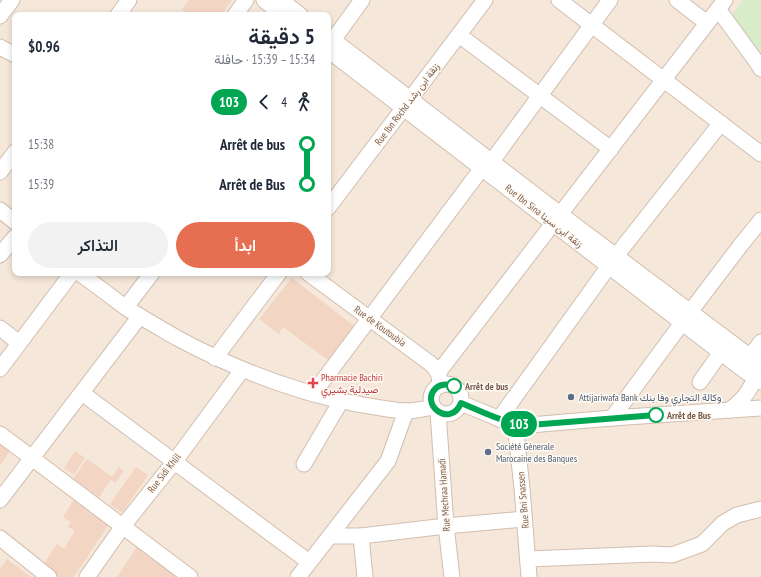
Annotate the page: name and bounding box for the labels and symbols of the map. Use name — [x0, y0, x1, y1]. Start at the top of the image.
street label: Rue Ibn Rochd زنقة ابن رشد — [372, 60, 442, 148]
street label: Rue Ibn Sina زنقة ابن سينا — [502, 181, 586, 251]
street label: Rue de Koutoubia — [351, 303, 409, 349]
place label: Pharmacie Bachiri صيدلية بشيري — [321, 371, 383, 398]
marker: Pharmacie Bachiri صيدلية بشيري — [308, 378, 318, 388]
marker: Arrêt de bus — [446, 378, 462, 394]
place label: Arrêt de bus — [464, 380, 509, 393]
place label: Attijariwafa Bank وكالة التجاري وفا بنك — [579, 391, 721, 406]
marker: Attijariwafa Bank وكالة التجاري وفا بنك — [566, 392, 576, 402]
marker: Arrêt de Bus — [648, 407, 664, 423]
place label: Arrêt de Bus — [666, 409, 711, 422]
line badge: 103 — [496, 411, 542, 437]
place label: Société Génerale Marocaine des Banques — [496, 440, 578, 465]
marker: Société Génerale Marocaine des Banques — [483, 447, 493, 457]
street label: Rue Sidi Khlil — [145, 450, 184, 495]
street label: Rue Mechraa Hamadi — [435, 458, 453, 532]
street label: Rue Bni Snassen — [514, 471, 532, 529]

